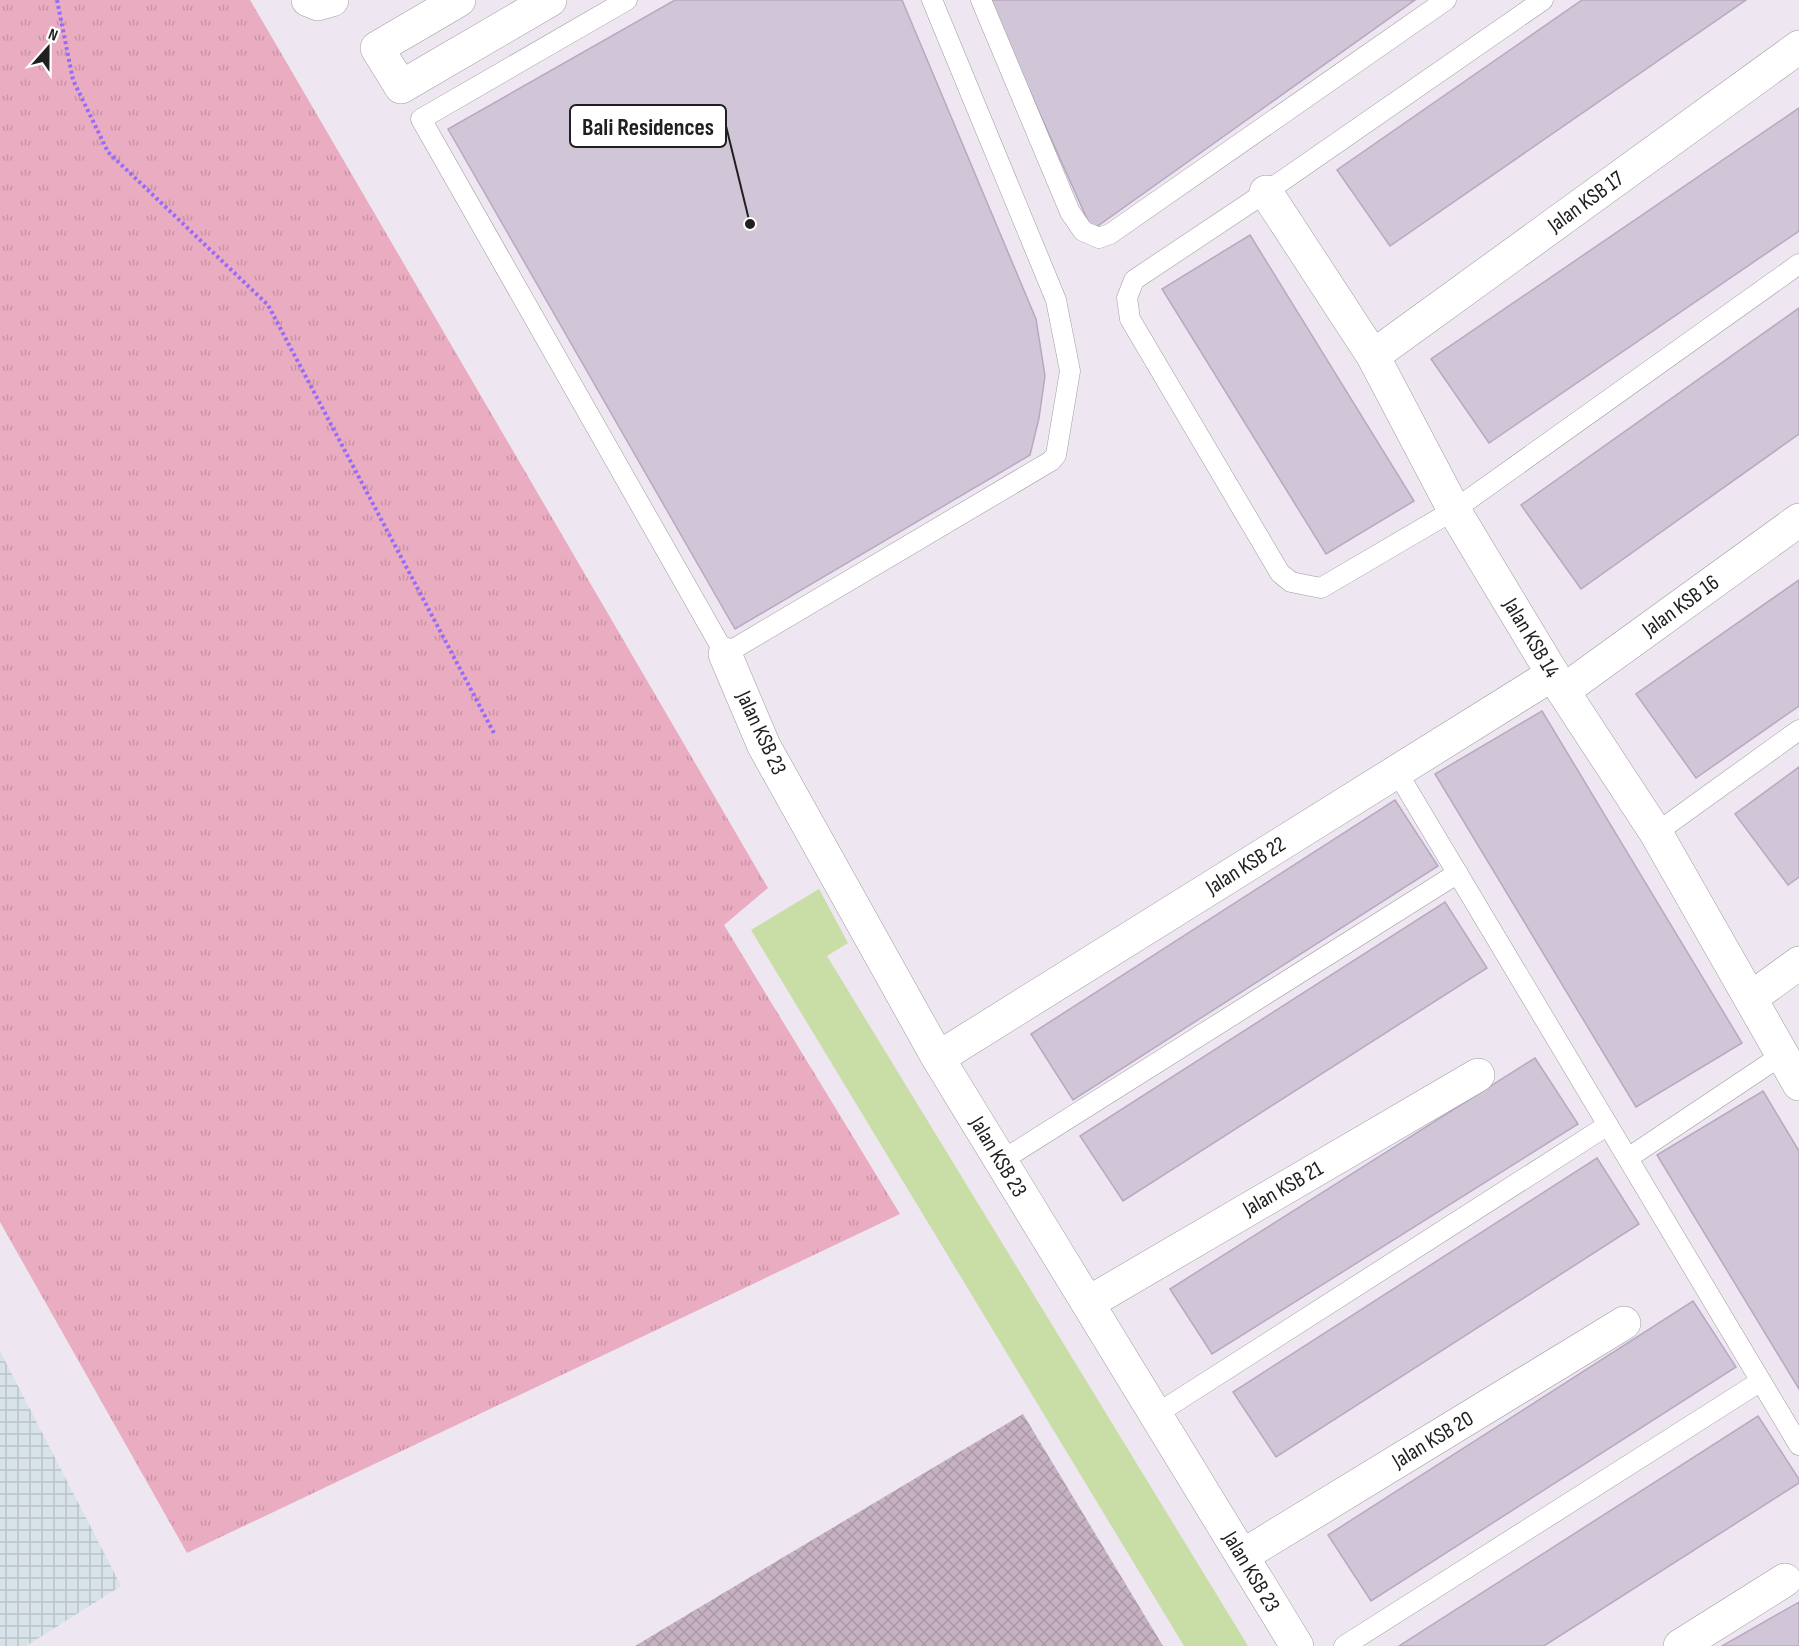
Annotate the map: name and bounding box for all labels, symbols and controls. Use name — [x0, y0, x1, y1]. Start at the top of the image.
north arrow — [18, 18, 78, 78]
text: N — [45, 25, 60, 46]
callout: Bali Residences — [570, 105, 726, 147]
text: Bali Residences — [582, 113, 714, 142]
street label: Jalan KSB 17 — [1542, 165, 1629, 239]
street label: Jalan KSB 16 — [1636, 569, 1725, 643]
street label: Jalan KSB 14 — [1496, 592, 1565, 683]
street label: Jalan KSB 23 — [729, 686, 792, 779]
street label: Jalan KSB 22 — [1200, 831, 1291, 902]
street label: Jalan KSB 23 — [963, 1111, 1033, 1202]
street label: Jalan KSB 21 — [1237, 1155, 1328, 1223]
street label: Jalan KSB 20 — [1387, 1405, 1478, 1475]
street label: Jalan KSB 23 — [1216, 1526, 1286, 1617]

